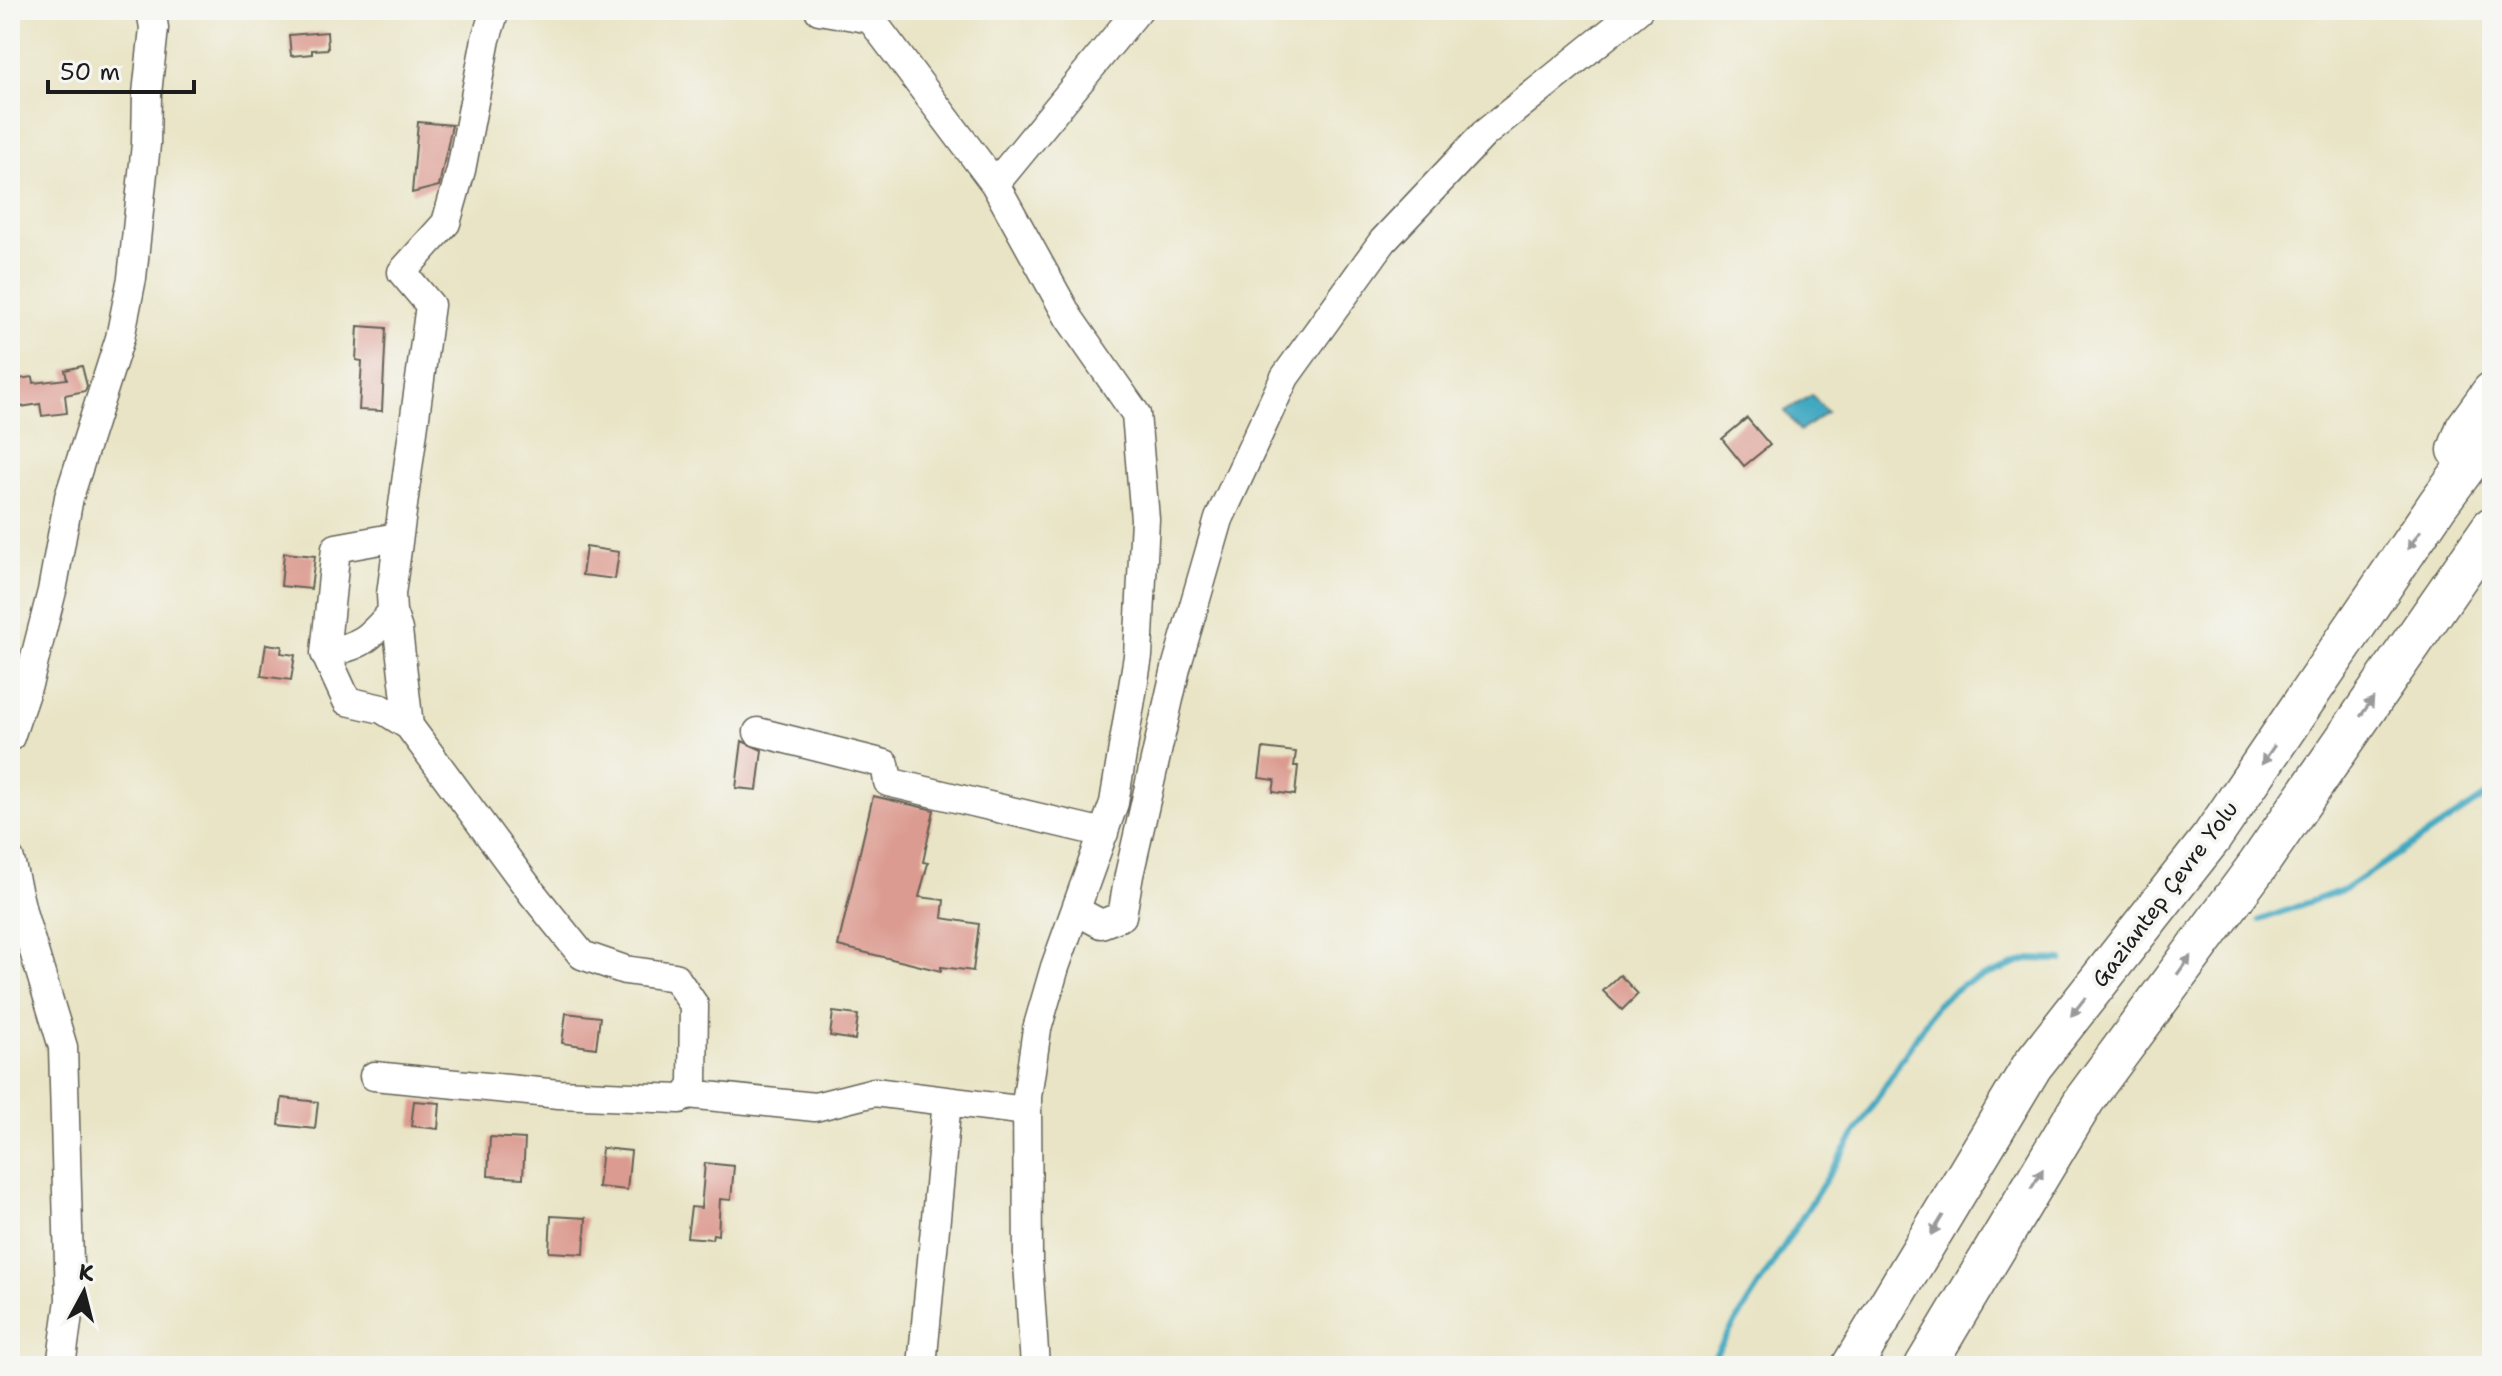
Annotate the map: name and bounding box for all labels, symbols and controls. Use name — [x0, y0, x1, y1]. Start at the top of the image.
scale bar — [48, 44, 194, 94]
text: 50 m — [60, 56, 120, 88]
one-way arrow — [2407, 529, 2422, 550]
one-way arrow — [2359, 697, 2374, 718]
one-way arrow — [2261, 744, 2276, 765]
street label: Gaziantep Çevre Yolu — [2085, 795, 2245, 993]
one-way arrow — [2176, 954, 2192, 976]
one-way arrow — [2071, 997, 2087, 1017]
one-way arrow — [2030, 1168, 2044, 1190]
one-way arrow — [1930, 1214, 1944, 1236]
north arrow — [44, 1252, 124, 1332]
text: K — [77, 1257, 96, 1288]

